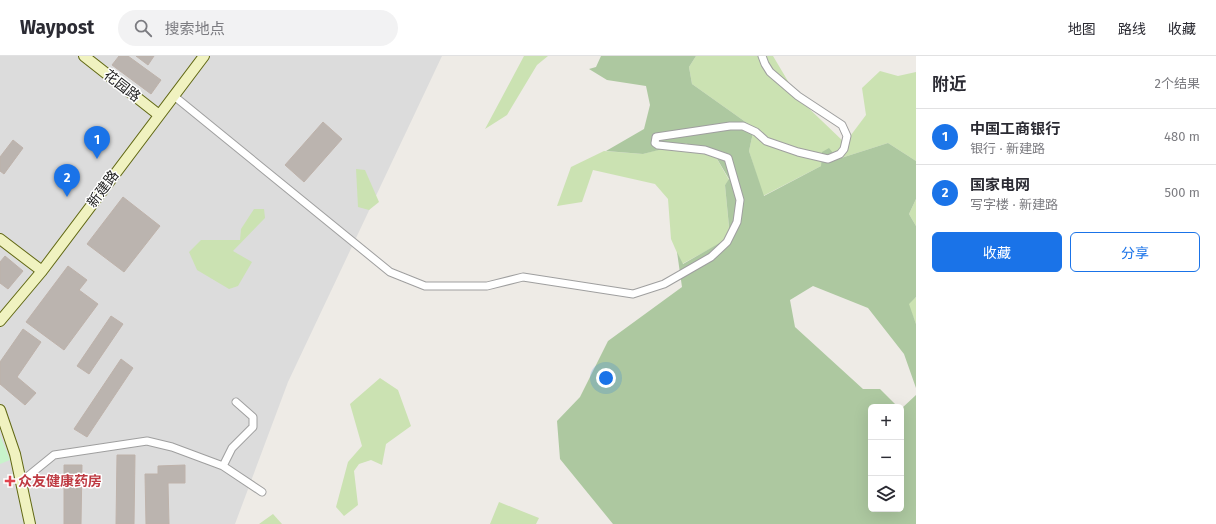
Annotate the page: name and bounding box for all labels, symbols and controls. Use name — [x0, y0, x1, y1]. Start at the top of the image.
search box — [118, 10, 398, 46]
text: Waypost — [20, 16, 94, 39]
icon: search — [132, 17, 154, 39]
text: 搜索地点 — [164, 20, 224, 38]
text: 地图 — [1068, 21, 1096, 38]
text: 路线 — [1118, 21, 1146, 38]
text: 收藏 — [1168, 21, 1196, 38]
street label: 花园路 — [100, 66, 144, 106]
text: 附近 — [932, 74, 966, 95]
text: 2个结果 — [1155, 76, 1200, 91]
text: 中国工商银行 — [970, 120, 1060, 138]
pin: 1 — [84, 126, 110, 159]
text: 1 — [942, 129, 948, 144]
text: 480 m — [1164, 129, 1200, 144]
text: 银行 · 新建路 — [970, 141, 1045, 156]
pin: 2 — [54, 164, 80, 197]
street label: 新建路 — [84, 167, 122, 211]
text: 国家电网 — [970, 176, 1030, 194]
text: 2 — [942, 185, 948, 200]
text: 500 m — [1164, 185, 1200, 200]
text: 写字楼 · 新建路 — [970, 197, 1058, 212]
button: 收藏 — [932, 232, 1062, 272]
button: 分享 — [1070, 232, 1200, 272]
your location — [596, 368, 616, 388]
map controls — [868, 404, 904, 512]
button: + — [868, 404, 904, 440]
button: − — [868, 440, 904, 476]
place label: 众友健康药房 — [18, 473, 102, 490]
marker: 众友健康药房 — [5, 476, 15, 486]
button: layers — [868, 476, 904, 512]

